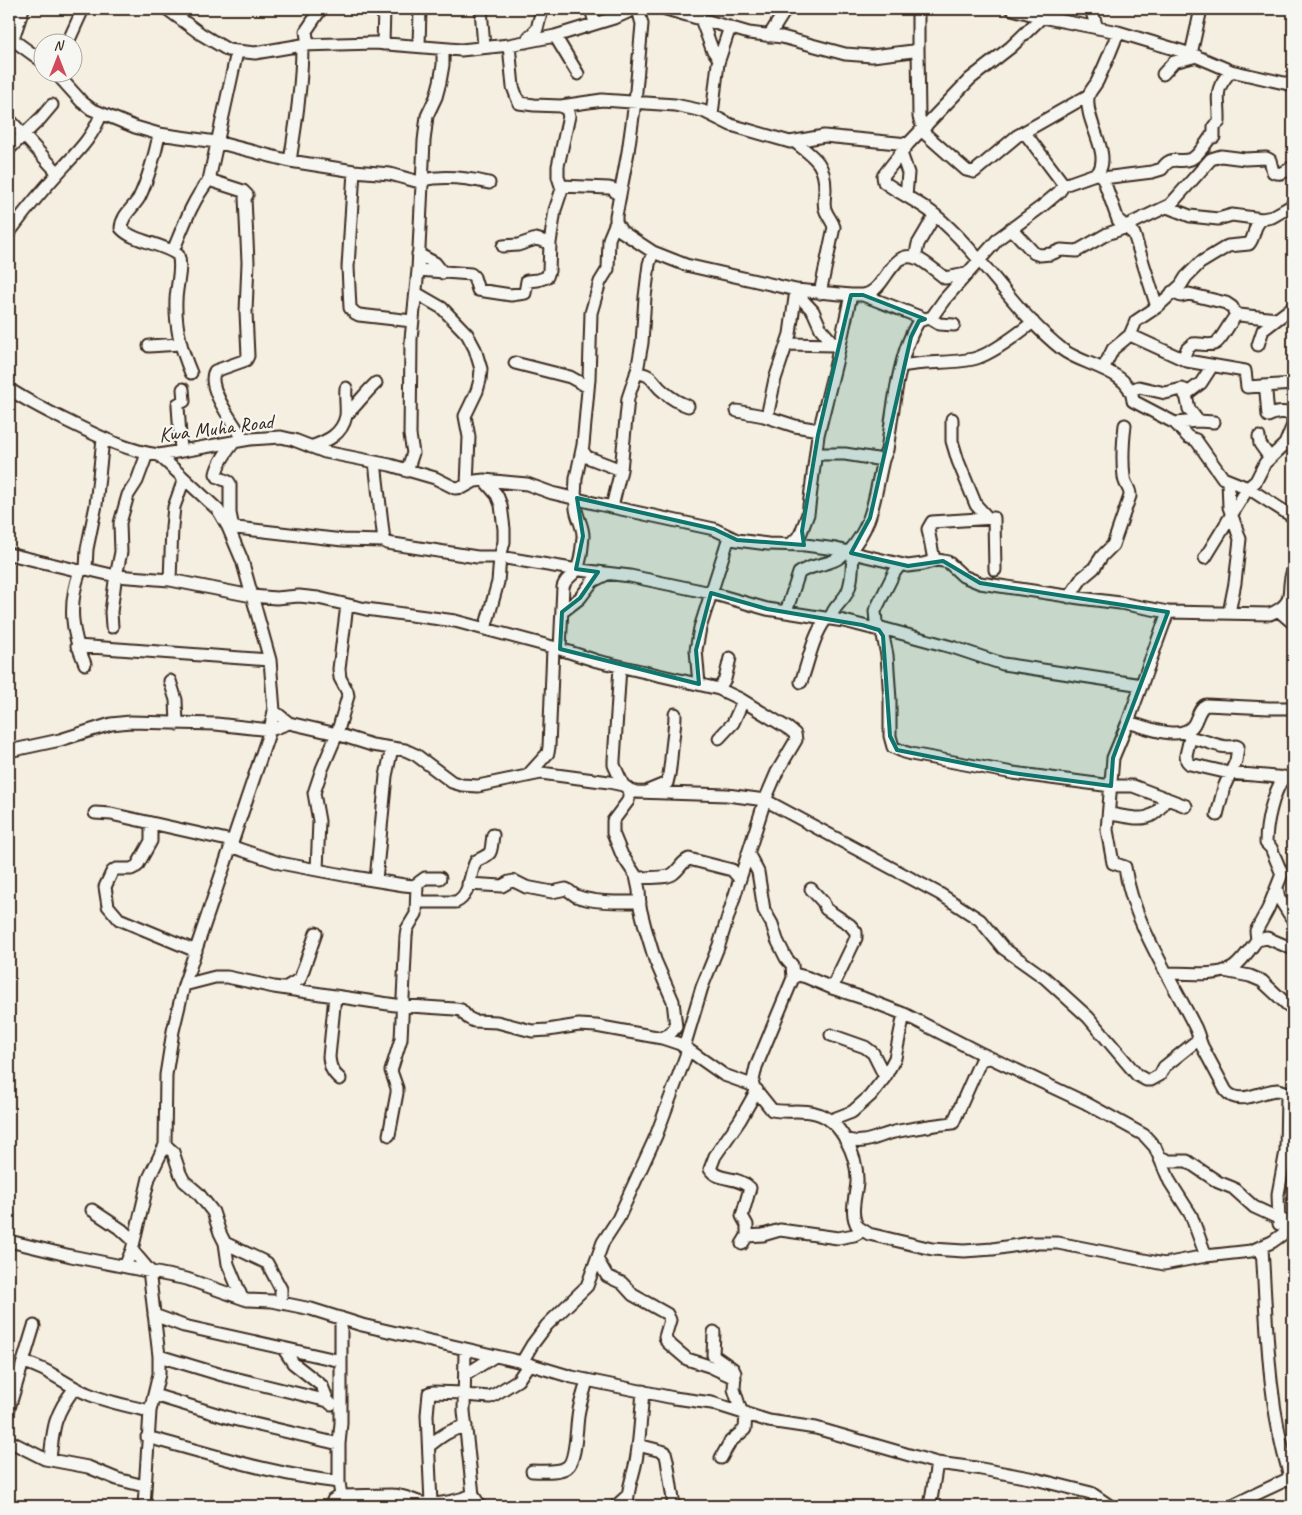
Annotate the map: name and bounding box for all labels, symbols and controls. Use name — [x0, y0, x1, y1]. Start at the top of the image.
north arrow — [32, 32, 82, 82]
text: N — [54, 37, 65, 54]
street label: Kwa Muha Road — [157, 408, 277, 448]

